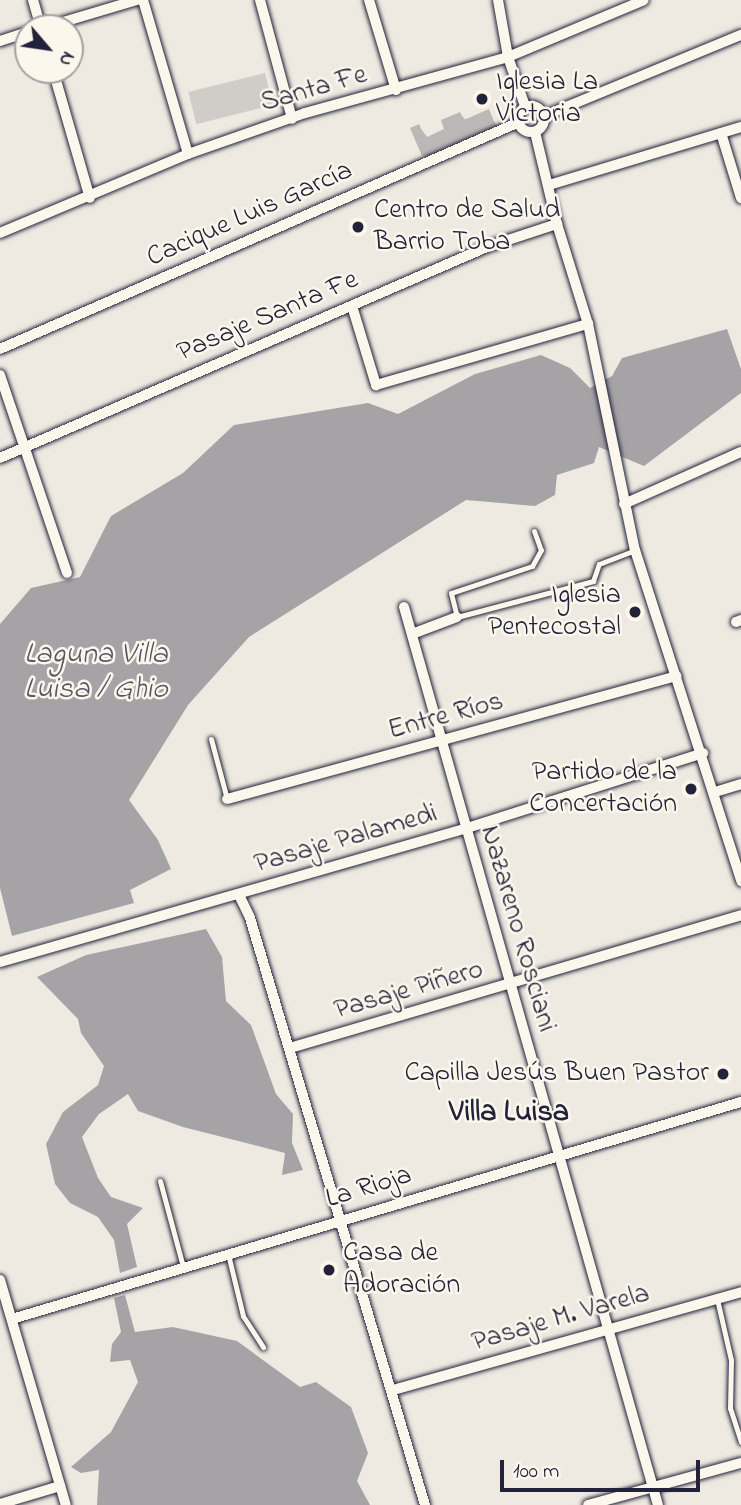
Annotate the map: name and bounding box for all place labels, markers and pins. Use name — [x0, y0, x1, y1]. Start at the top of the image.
place label: Iglesia La Victoria — [496, 66, 598, 132]
marker: Iglesia La Victoria — [474, 91, 490, 107]
place label: Centro de Salud Barrio Toba — [374, 194, 560, 260]
marker: Centro de Salud Barrio Toba — [348, 217, 368, 237]
place label: Iglesia Pentecostal — [488, 579, 621, 645]
marker: Iglesia Pentecostal — [627, 604, 643, 620]
place label: Partido de la Concertación — [529, 756, 677, 822]
marker: Partido de la Concertación — [683, 781, 699, 797]
place label: Capilla Jesús Buen Pastor — [404, 1057, 709, 1091]
marker: Capilla Jesús Buen Pastor — [715, 1066, 731, 1082]
place label: Casa de Adoración — [343, 1237, 460, 1303]
marker: Casa de Adoración — [321, 1262, 337, 1278]

